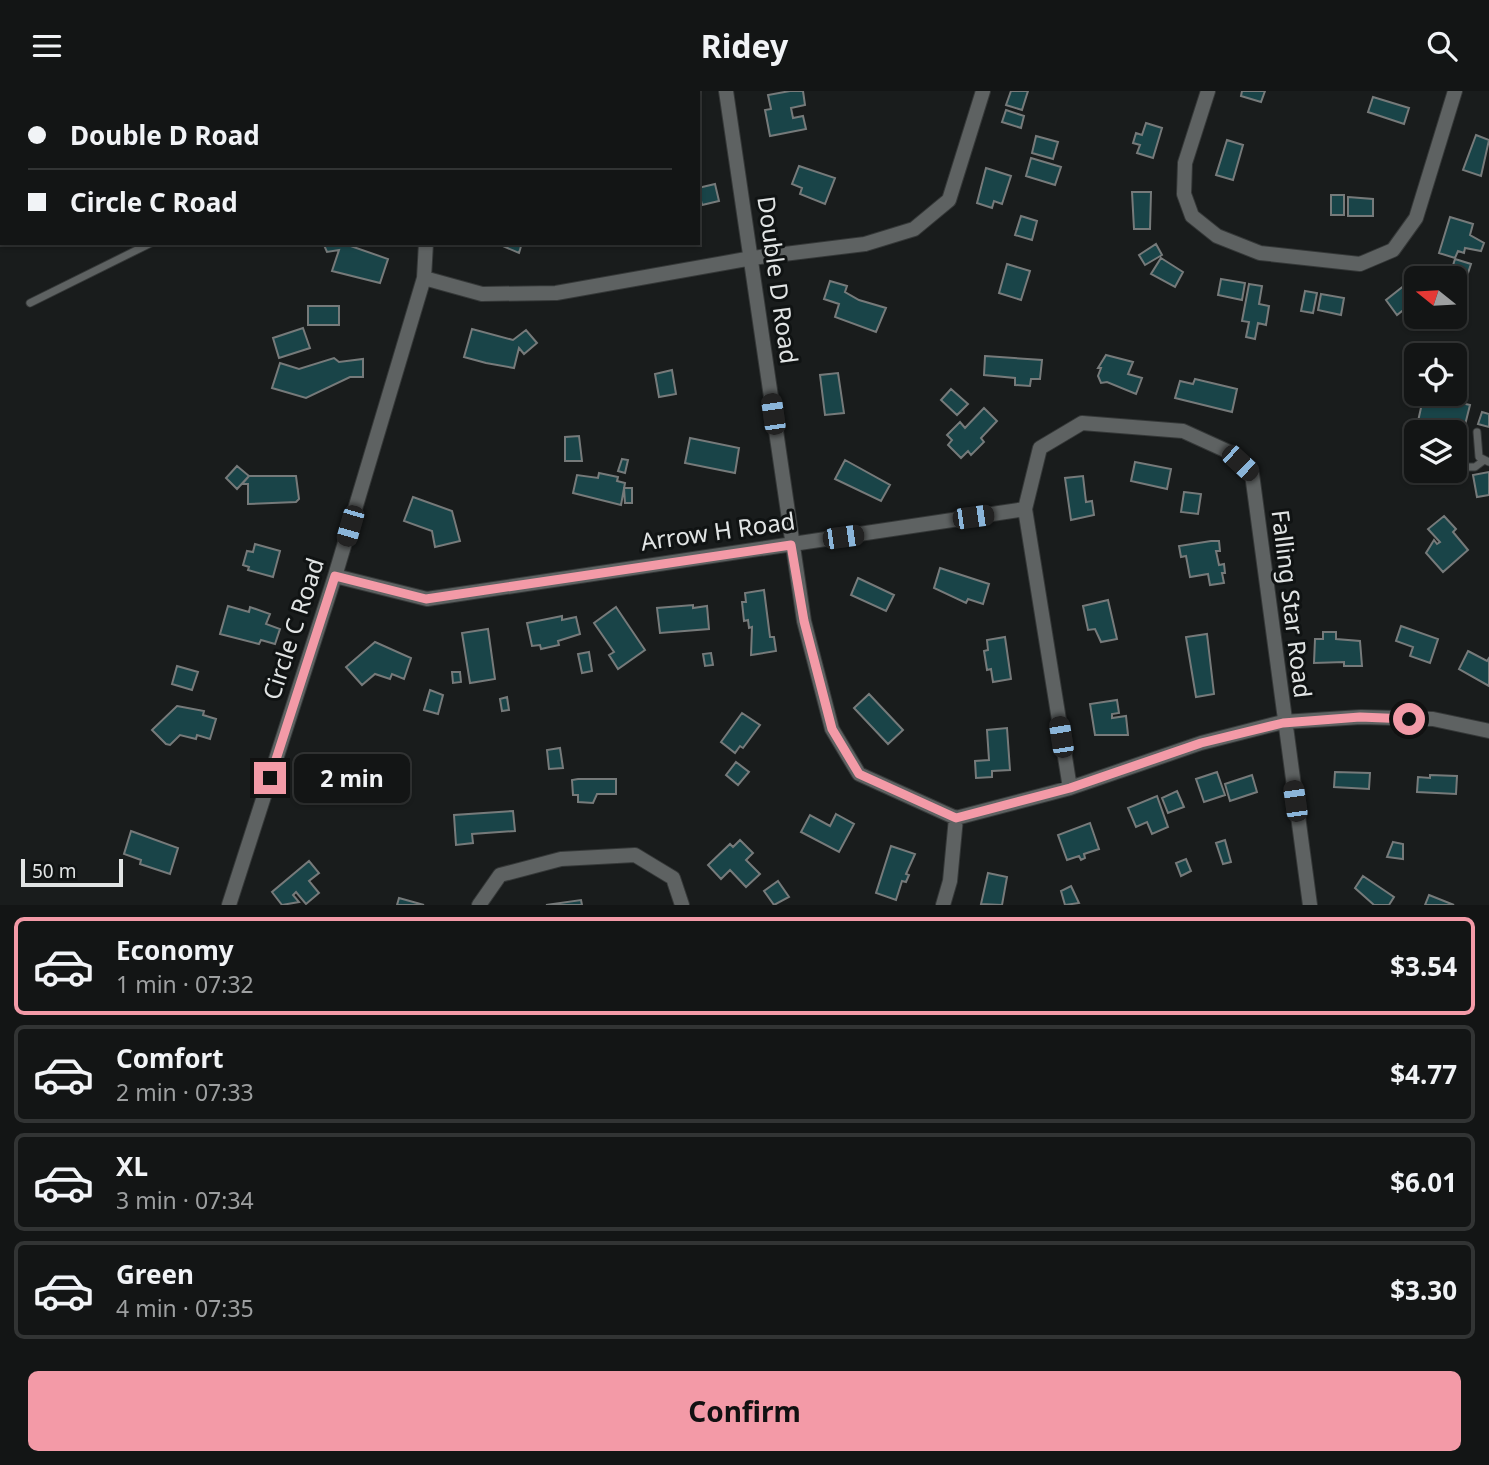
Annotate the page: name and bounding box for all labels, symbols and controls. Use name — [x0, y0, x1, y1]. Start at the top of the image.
text: Ridey — [701, 24, 788, 67]
icon: menu — [28, 27, 66, 65]
icon: search — [1423, 27, 1461, 65]
text: Double D Road — [70, 117, 260, 153]
text: Circle C Road — [70, 184, 238, 220]
street label: Double D Road — [750, 194, 807, 366]
north arrow — [1404, 266, 1466, 329]
map controls — [1404, 266, 1467, 483]
button: locate — [1404, 343, 1467, 406]
car — [760, 392, 787, 436]
button: layers — [1404, 420, 1467, 483]
car — [1218, 441, 1263, 485]
car — [335, 503, 366, 549]
street label: Arrow H Road — [638, 503, 797, 558]
car — [951, 504, 996, 530]
street label: Falling Star Road — [1265, 508, 1320, 700]
car — [821, 524, 866, 550]
street label: Circle C Road — [254, 553, 331, 704]
route start — [1393, 703, 1425, 735]
car — [1048, 715, 1075, 759]
callout: 2 min — [294, 753, 410, 803]
route end — [254, 762, 286, 794]
text: 2 min — [320, 762, 384, 794]
car — [1282, 779, 1309, 823]
scale bar — [21, 856, 122, 888]
text: 50 m — [32, 858, 76, 884]
text: Economy — [116, 932, 234, 968]
icon: car — [32, 935, 95, 998]
text: $3.54 — [1390, 948, 1457, 984]
text: 1 min · 07:32 — [116, 968, 254, 1000]
text: Comfort — [116, 1040, 224, 1076]
icon: car — [32, 1043, 95, 1106]
text: $4.77 — [1390, 1056, 1457, 1092]
text: 2 min · 07:33 — [116, 1076, 254, 1108]
text: XL — [116, 1148, 148, 1184]
icon: car — [32, 1151, 95, 1214]
text: $6.01 — [1390, 1164, 1457, 1200]
text: 3 min · 07:34 — [116, 1184, 254, 1216]
text: Green — [116, 1256, 194, 1292]
icon: car — [32, 1259, 95, 1322]
text: $3.30 — [1390, 1272, 1457, 1308]
text: 4 min · 07:35 — [116, 1292, 254, 1324]
button: Confirm — [28, 1371, 1461, 1451]

